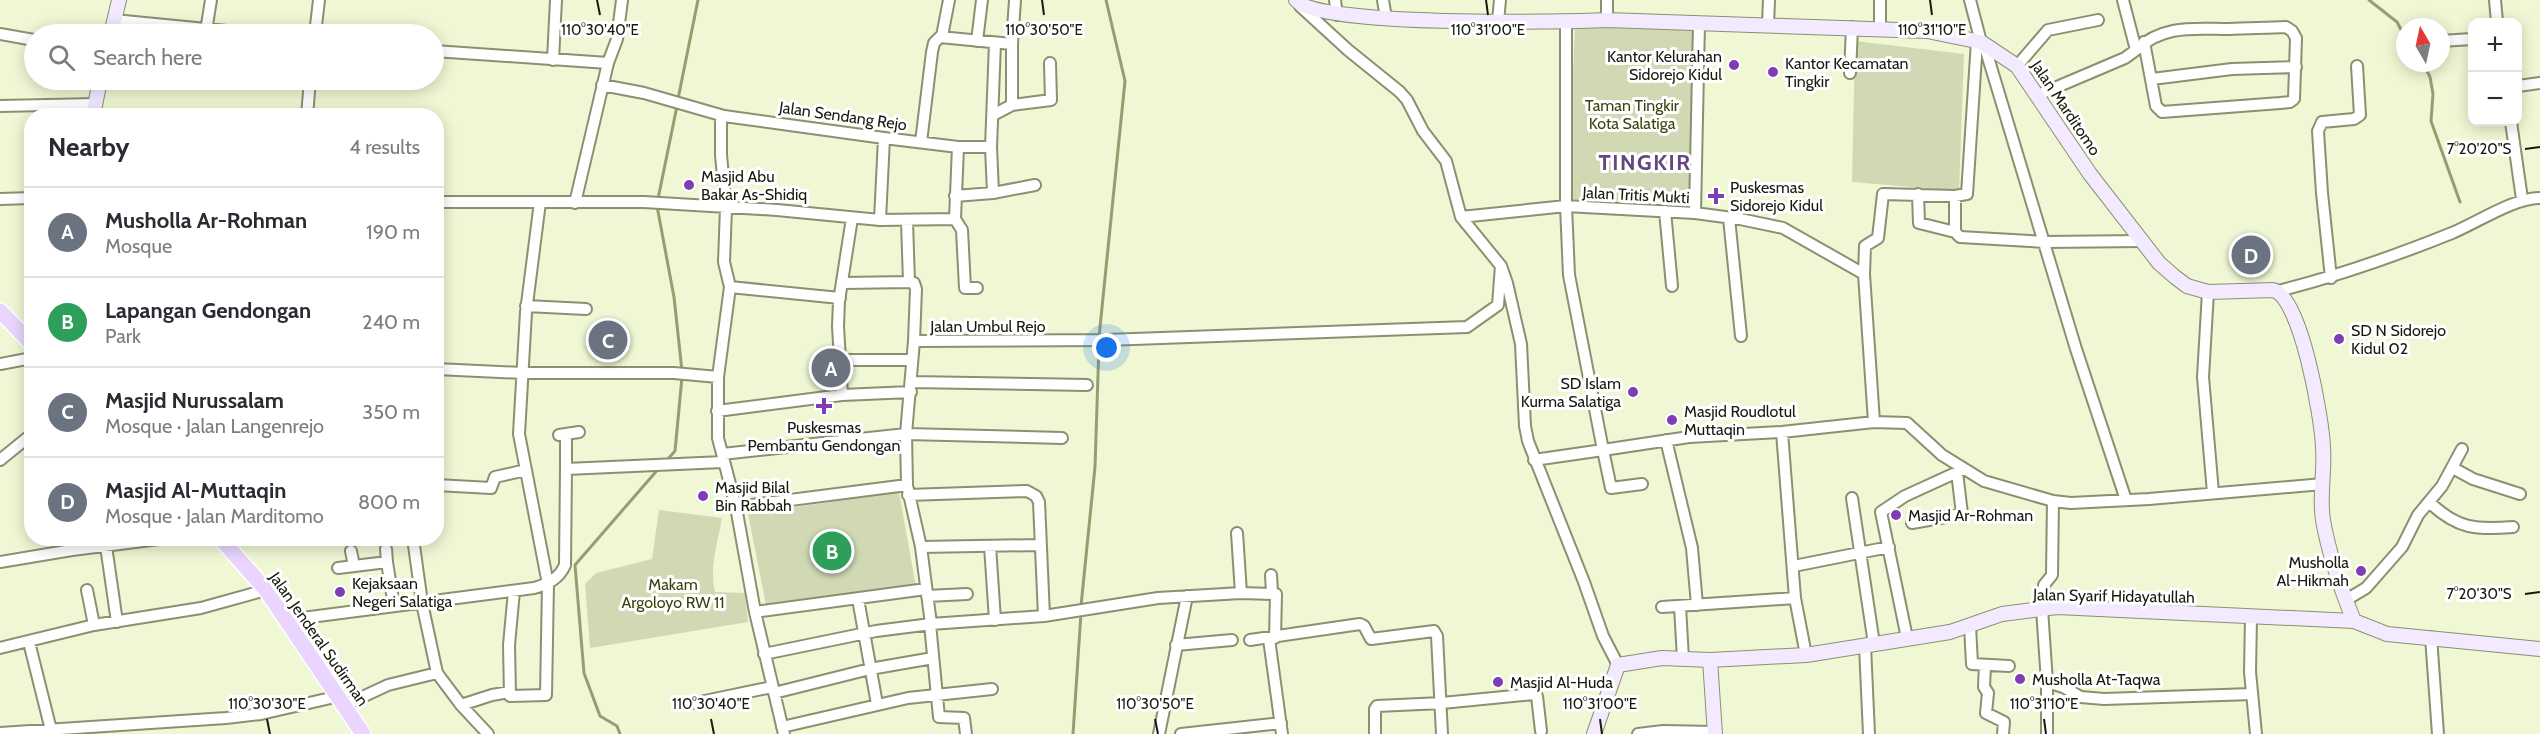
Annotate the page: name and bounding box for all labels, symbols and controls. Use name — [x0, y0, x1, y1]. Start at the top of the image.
north arrow — [2396, 18, 2450, 72]
map controls — [2468, 18, 2522, 126]
button: + — [2468, 18, 2522, 72]
text: 110°30'40"E — [561, 21, 639, 39]
text: 110°30'50"E — [1005, 21, 1083, 39]
text: 110°31'00"E — [1451, 21, 1525, 39]
text: 110°31'10"E — [1898, 21, 1966, 39]
search box — [24, 24, 444, 90]
icon: search — [45, 41, 78, 74]
text: Search here — [93, 44, 202, 71]
place label: Kantor Kelurahan Sidorejo Kidul — [1607, 47, 1722, 84]
place label: Kantor Kecamatan Tingkir — [1785, 54, 1909, 91]
street label: Jalan Marditomo — [2027, 56, 2105, 159]
marker: Kantor Kelurahan Sidorejo Kidul — [1727, 58, 1741, 72]
marker: Kantor Kecamatan Tingkir — [1766, 65, 1780, 79]
button: − — [2468, 72, 2522, 126]
park label: Taman Tingkir Kota Salatiga — [1585, 96, 1680, 133]
street label: Jalan Sendang Rejo — [777, 97, 908, 134]
text: Nearby — [48, 131, 129, 163]
text: 4 results — [349, 135, 420, 159]
text: 7°20'20"S — [2447, 140, 2512, 158]
district label: TINGKIR — [1599, 149, 1691, 176]
place label: Masjid Abu Bakar As-Shidiq — [701, 167, 807, 204]
marker: Masjid Abu Bakar As-Shidiq — [682, 178, 696, 192]
place label: Puskesmas Sidorejo Kidul — [1730, 178, 1823, 215]
street label: Jalan Tritis Mukti — [1581, 183, 1690, 207]
marker: Puskesmas Sidorejo Kidul — [1707, 187, 1725, 205]
text: Musholla Ar-Rohman — [105, 207, 307, 234]
text: A — [61, 220, 74, 244]
text: 190 m — [366, 220, 420, 244]
pin: D — [2232, 232, 2270, 278]
text: Mosque — [105, 234, 172, 258]
text: Lapangan Gendongan — [105, 297, 311, 324]
text: B — [61, 310, 74, 334]
text: 240 m — [362, 310, 420, 334]
street label: Jalan Umbul Rejo — [929, 317, 1046, 336]
pin: C — [588, 318, 628, 362]
place label: SD N Sidorejo Kidul 02 — [2351, 321, 2446, 358]
text: Park — [105, 324, 141, 348]
marker: SD N Sidorejo Kidul 02 — [2332, 332, 2346, 346]
your location — [1092, 333, 1121, 362]
pin: A — [812, 346, 850, 391]
place label: SD Islam Kurma Salatiga — [1521, 374, 1621, 411]
marker: SD Islam Kurma Salatiga — [1626, 385, 1640, 399]
text: Masjid Nurussalam — [105, 387, 284, 414]
marker: Puskesmas Pembantu Gendongan — [815, 397, 833, 415]
text: C — [61, 400, 74, 424]
text: 350 m — [362, 400, 420, 424]
place label: Masjid Roudlotul Muttaqin — [1684, 402, 1796, 439]
marker: Masjid Roudlotul Muttaqin — [1665, 413, 1679, 427]
text: Mosque · Jalan Langenrejo — [105, 414, 324, 438]
place label: Puskesmas Pembantu Gendongan — [748, 418, 901, 455]
text: Masjid Al-Muttaqin — [105, 477, 286, 504]
place label: Masjid Bilal Bin Rabbah — [715, 478, 792, 515]
marker: Masjid Bilal Bin Rabbah — [696, 489, 710, 503]
text: D — [60, 490, 75, 514]
text: 800 m — [358, 490, 420, 514]
text: Mosque · Jalan Marditomo — [105, 504, 324, 528]
place label: Masjid Ar-Rohman — [1908, 506, 2033, 525]
marker: Masjid Ar-Rohman — [1889, 508, 1903, 522]
pin: B — [812, 528, 852, 574]
place label: Musholla Al-Hikmah — [2277, 553, 2349, 590]
marker: Musholla Al-Hikmah — [2354, 564, 2368, 578]
street label: Jalan Jenderal Sudirman — [265, 567, 372, 710]
place label: Kejaksaan Negeri Salatiga — [352, 574, 453, 611]
park label: Makam Argoloyo RW 11 — [621, 575, 725, 612]
marker: Kejaksaan Negeri Salatiga — [333, 585, 347, 599]
street label: Jalan Syarif Hidayatullah — [2032, 585, 2195, 607]
text: 7°20'30"S — [2447, 585, 2512, 603]
place label: Musholla At-Taqwa — [2032, 670, 2161, 689]
marker: Musholla At-Taqwa — [2013, 672, 2027, 686]
place label: Masjid Al-Huda — [1510, 673, 1613, 692]
marker: Masjid Al-Huda — [1491, 675, 1505, 689]
text: 110°30'30"E — [228, 695, 306, 713]
text: 110°30'40"E — [672, 695, 750, 713]
text: 110°30'50"E — [1116, 695, 1194, 713]
text: 110°31'00"E — [1563, 695, 1637, 713]
text: 110°31'10"E — [2010, 695, 2078, 713]

